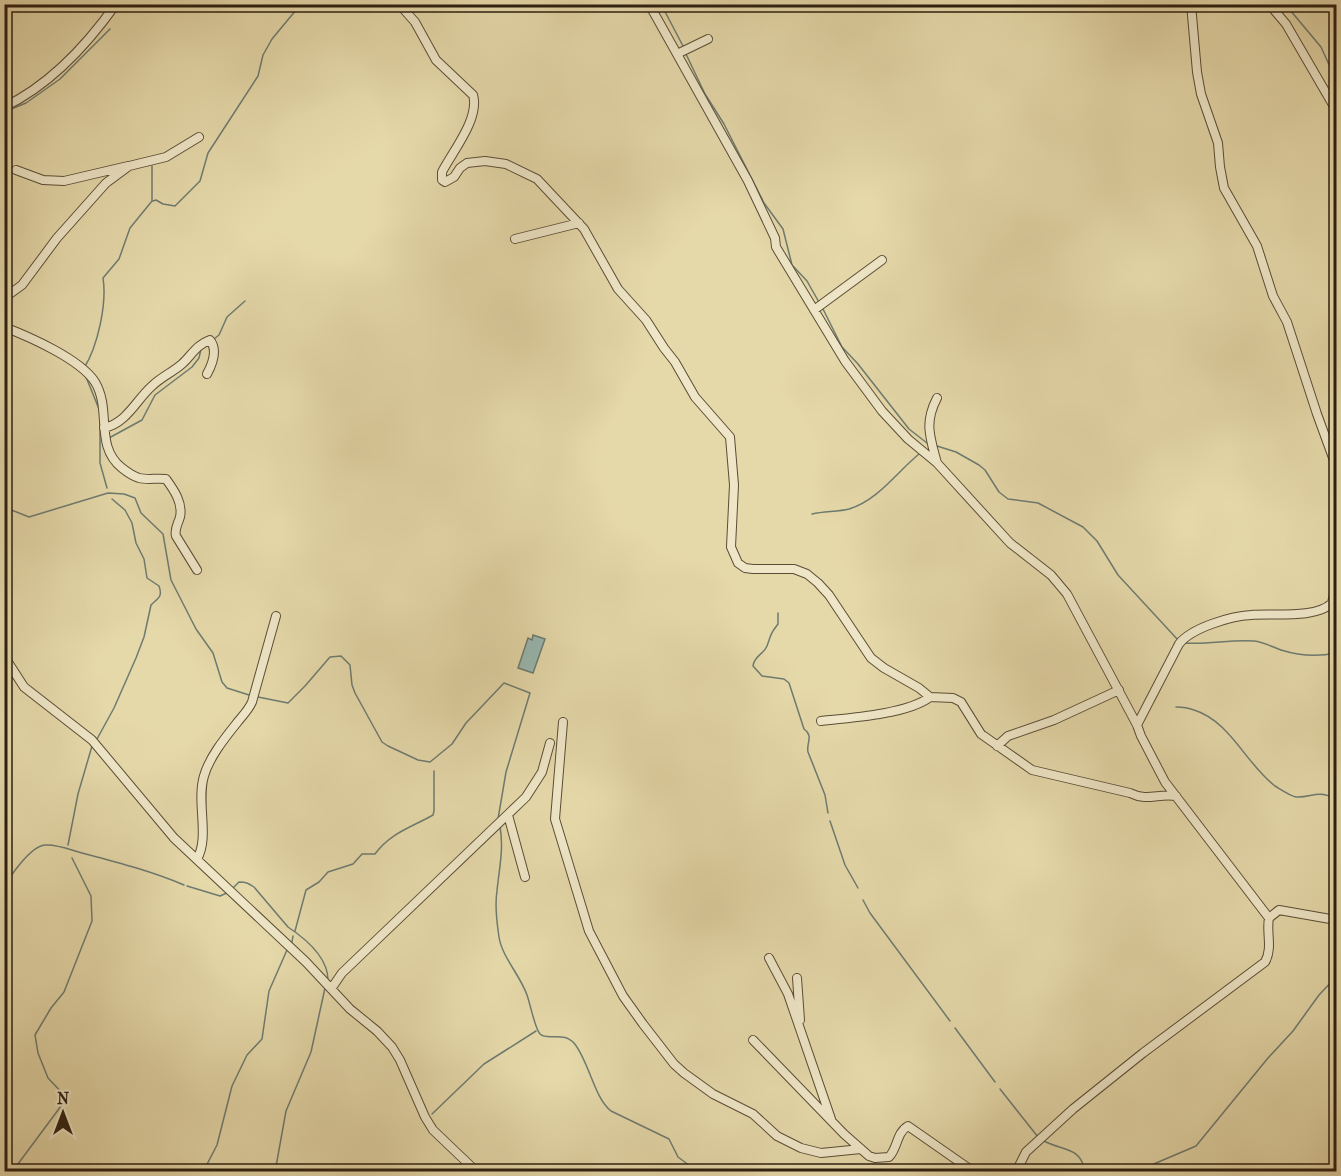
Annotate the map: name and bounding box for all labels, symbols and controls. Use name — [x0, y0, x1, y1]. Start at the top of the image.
north arrow — [33, 1083, 93, 1143]
text: N — [57, 1089, 70, 1108]

